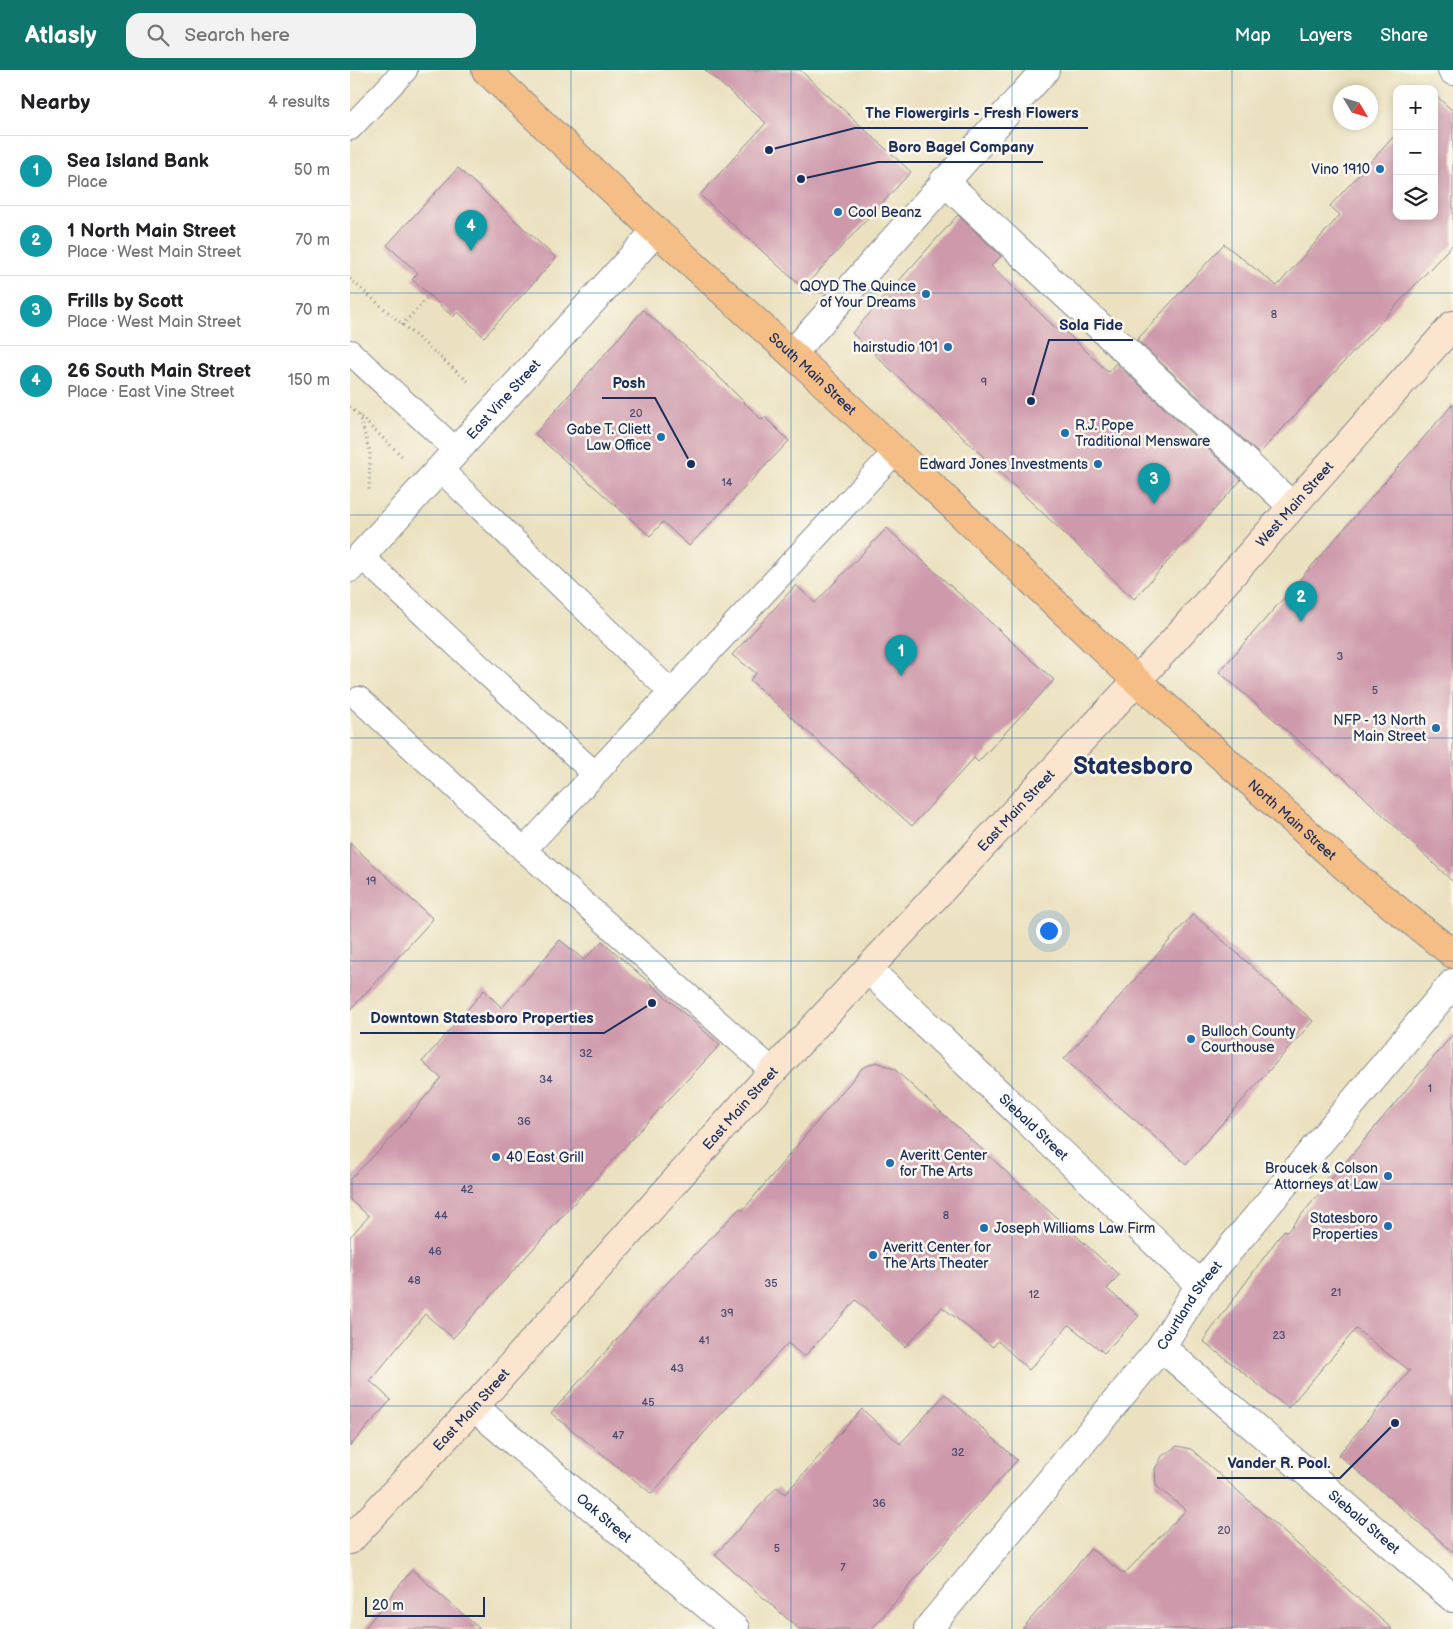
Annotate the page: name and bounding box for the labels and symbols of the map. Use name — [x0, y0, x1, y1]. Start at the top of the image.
north arrow — [1333, 85, 1378, 130]
callout: The Flowergirls - Fresh Flowers — [855, 98, 1088, 128]
text: The Flowergirls - Fresh Flowers — [865, 104, 1079, 123]
callout: Boro Bagel Company — [878, 132, 1043, 162]
text: Boro Bagel Company — [888, 138, 1034, 157]
place label: Vino 1910 — [1311, 161, 1370, 178]
marker: Vino 1910 — [1374, 163, 1386, 175]
place label: Cool Beanz — [848, 204, 921, 221]
marker: Cool Beanz — [832, 206, 844, 218]
pin: 4 — [455, 210, 487, 251]
place label: QOYD The Quince of Your Dreams — [800, 278, 916, 311]
marker: QOYD The Quince of Your Dreams — [920, 288, 932, 300]
house number: 8 — [1271, 308, 1277, 321]
callout: Sola Fide — [1049, 310, 1133, 340]
text: Sola Fide — [1059, 316, 1123, 335]
street label: South Main Street — [765, 329, 860, 419]
place label: hairstudio 101 — [853, 339, 938, 356]
marker: hairstudio 101 — [942, 341, 954, 353]
street label: East Vine Street — [463, 356, 545, 443]
callout: Posh — [602, 368, 655, 398]
text: Posh — [613, 374, 645, 393]
house number: 9 — [981, 376, 987, 389]
house number: 20 — [630, 407, 643, 420]
place label: R.J. Pope Traditional Mensware — [1075, 417, 1210, 450]
place label: Gabe T. Cliett Law Office — [566, 421, 652, 454]
marker: R.J. Pope Traditional Mensware — [1059, 427, 1071, 439]
marker: Gabe T. Cliett Law Office — [655, 431, 667, 443]
place label: Edward Jones Investments — [919, 456, 1088, 473]
marker: Edward Jones Investments — [1092, 458, 1104, 470]
street label: West Main Street — [1253, 458, 1338, 551]
pin: 3 — [1138, 463, 1170, 504]
house number: 14 — [722, 476, 733, 489]
pin: 2 — [1285, 581, 1317, 622]
pin: 1 — [885, 635, 917, 676]
house number: 3 — [1337, 650, 1344, 663]
house number: 5 — [1372, 684, 1378, 697]
place label: NFP - 13 North Main Street — [1333, 712, 1427, 745]
marker: NFP - 13 North Main Street — [1430, 722, 1442, 734]
district label: Statesboro — [1073, 752, 1193, 781]
street label: East Main Street — [974, 766, 1059, 855]
street label: North Main Street — [1244, 776, 1340, 864]
house number: 19 — [366, 875, 376, 888]
your location — [1036, 918, 1062, 944]
callout: Downtown Statesboro Properties — [360, 1003, 604, 1033]
text: Downtown Statesboro Properties — [370, 1009, 594, 1028]
place label: Bulloch County Courthouse — [1201, 1023, 1296, 1056]
marker: Bulloch County Courthouse — [1185, 1033, 1197, 1045]
house number: 32 — [579, 1047, 593, 1060]
street label: East Main Street — [699, 1063, 782, 1153]
house number: 34 — [539, 1073, 553, 1086]
house number: 1 — [1428, 1082, 1432, 1095]
street label: Siebald Street — [995, 1090, 1072, 1165]
house number: 36 — [517, 1115, 531, 1128]
place label: Averitt Center for The Arts — [900, 1147, 988, 1180]
place label: 40 East Grill — [506, 1149, 584, 1166]
marker: 40 East Grill — [490, 1151, 502, 1163]
marker: Averitt Center for The Arts — [884, 1157, 896, 1169]
place label: Broucek & Colson Attorneys at Law — [1265, 1160, 1379, 1193]
marker: Broucek & Colson Attorneys at Law — [1382, 1170, 1394, 1182]
house number: 42 — [460, 1183, 474, 1196]
house number: 44 — [434, 1209, 448, 1222]
house number: 8 — [943, 1209, 949, 1222]
place label: Statesboro Properties — [1310, 1210, 1378, 1243]
place label: Joseph Williams Law Firm — [994, 1220, 1155, 1237]
marker: Statesboro Properties — [1382, 1220, 1394, 1232]
marker: Joseph Williams Law Firm — [978, 1222, 990, 1234]
place label: Averitt Center for The Arts Theater — [883, 1239, 992, 1272]
house number: 46 — [428, 1245, 442, 1258]
marker: Averitt Center for The Arts Theater — [867, 1249, 879, 1261]
street label: Courtland Street — [1153, 1257, 1226, 1353]
house number: 48 — [407, 1274, 421, 1287]
house number: 35 — [764, 1277, 778, 1290]
house number: 21 — [1331, 1286, 1341, 1299]
house number: 12 — [1029, 1288, 1040, 1301]
house number: 39 — [720, 1307, 734, 1320]
house number: 23 — [1272, 1329, 1286, 1342]
house number: 41 — [699, 1334, 709, 1347]
house number: 43 — [670, 1362, 684, 1375]
street label: East Main Street — [430, 1365, 514, 1455]
house number: 45 — [641, 1396, 655, 1409]
house number: 47 — [612, 1429, 625, 1442]
house number: 32 — [951, 1446, 965, 1459]
callout: Vander R. Pool. — [1217, 1448, 1340, 1478]
text: Vander R. Pool. — [1228, 1454, 1330, 1473]
street label: Siebald Street — [1325, 1487, 1404, 1558]
street label: Oak Street — [573, 1490, 636, 1547]
house number: 36 — [872, 1497, 886, 1510]
house number: 20 — [1218, 1524, 1231, 1537]
house number: 5 — [774, 1542, 780, 1555]
house number: 7 — [840, 1561, 846, 1574]
scale bar — [365, 1594, 485, 1617]

